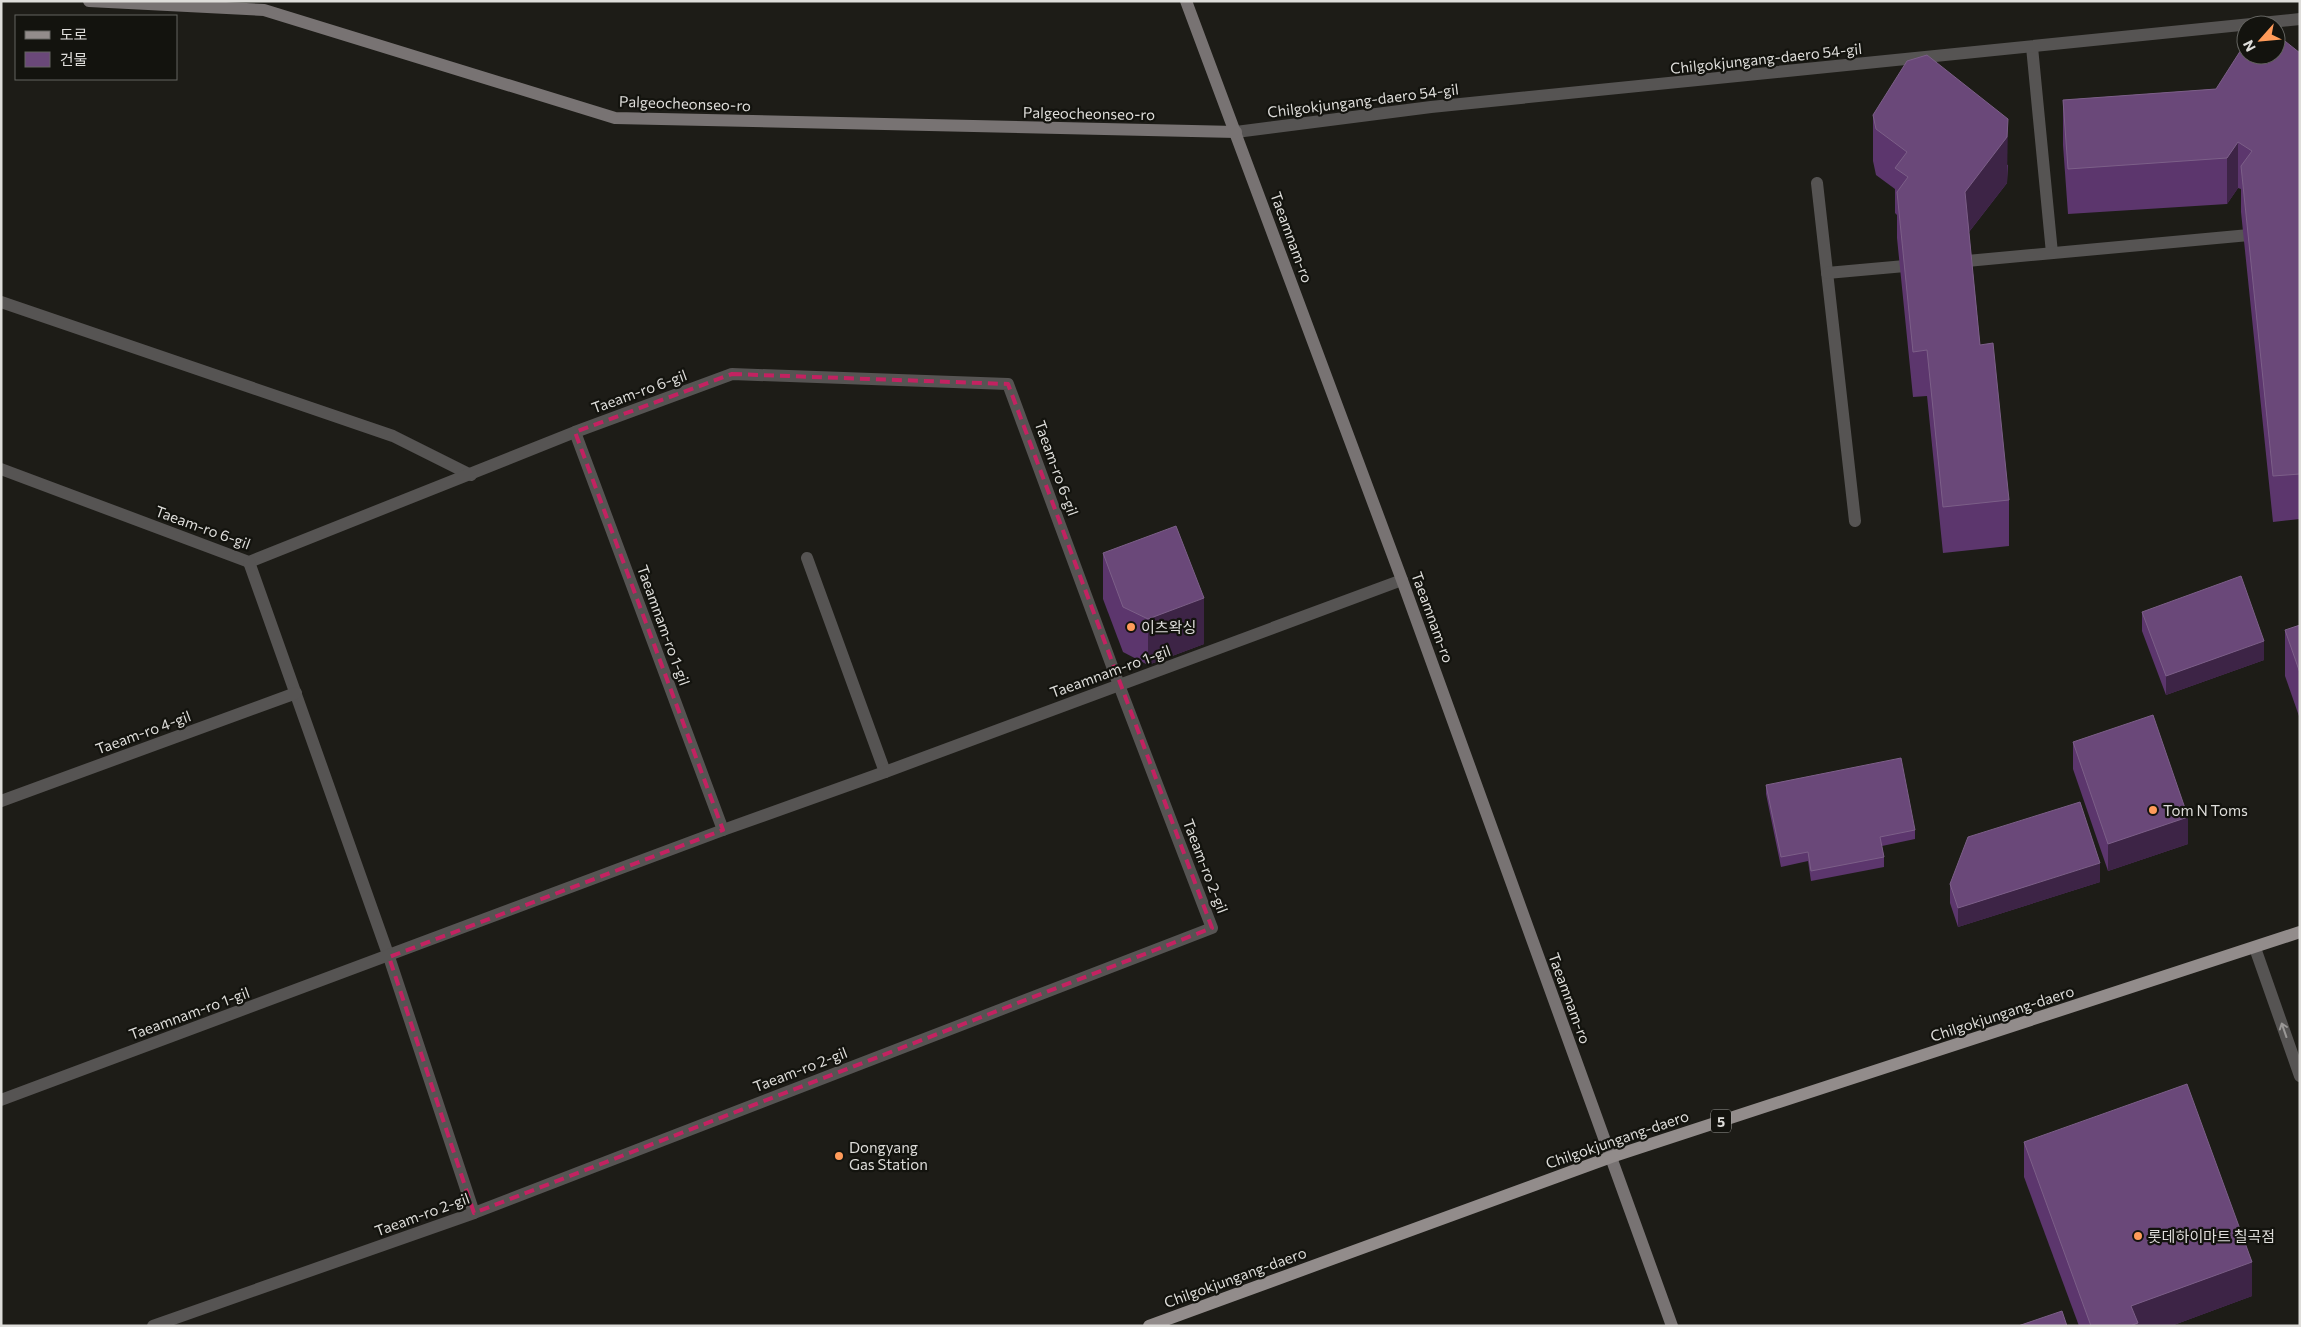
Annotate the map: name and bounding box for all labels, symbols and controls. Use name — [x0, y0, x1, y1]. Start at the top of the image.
legend — [15, 15, 178, 80]
north arrow — [2236, 15, 2286, 65]
text: 도로 — [60, 25, 88, 43]
text: N — [2239, 38, 2259, 55]
street label: Chilgokjungang-daero 54-gil — [1669, 39, 1863, 77]
text: 건물 — [60, 50, 88, 68]
street label: Chilgokjungang-daero 54-gil — [1266, 79, 1460, 121]
street label: Palgeocheonseo-ro — [619, 92, 751, 114]
street label: Palgeocheonseo-ro — [1023, 103, 1155, 123]
street label: Taeamnam-ro — [1267, 189, 1317, 285]
street label: Taeam-ro 6-gil — [589, 365, 689, 417]
street label: Taeam-ro 6-gil — [1031, 418, 1083, 518]
street label: Taeam-ro 6-gil — [153, 501, 253, 553]
street label: Taeamnam-ro 1-gil — [634, 562, 694, 688]
street label: Taeamnam-ro — [1408, 569, 1458, 665]
place label: 이츠왁싱 — [1141, 618, 1196, 636]
marker: 이츠왁싱 — [1125, 621, 1137, 633]
street label: Taeamnam-ro 1-gil — [1047, 641, 1173, 701]
street label: Taeam-ro 4-gil — [93, 706, 193, 758]
place label: Tom N Toms — [2163, 801, 2248, 819]
marker: Tom N Toms — [2147, 804, 2159, 816]
street label: Taeam-ro 2-gil — [1180, 816, 1232, 916]
street label: Taeamnam-ro — [1545, 950, 1595, 1046]
street label: Chilgokjungang-daero — [1928, 981, 2076, 1045]
street label: Taeamnam-ro 1-gil — [126, 983, 252, 1043]
one-way arrow — [2278, 1022, 2288, 1038]
street label: Taeam-ro 2-gil — [750, 1043, 850, 1095]
street label: Chilgokjungang-daero — [1543, 1106, 1691, 1172]
road number: 5 — [1711, 1110, 1731, 1132]
place label: Dongyang Gas Station — [849, 1138, 928, 1173]
marker: Dongyang Gas Station — [833, 1150, 845, 1162]
street label: Taeam-ro 2-gil — [372, 1189, 472, 1239]
place label: 롯데하이마트 칠곡점 — [2148, 1227, 2275, 1245]
marker: 롯데하이마트 칠곡점 — [2132, 1230, 2144, 1242]
street label: Chilgokjungang-daero — [1161, 1243, 1309, 1311]

